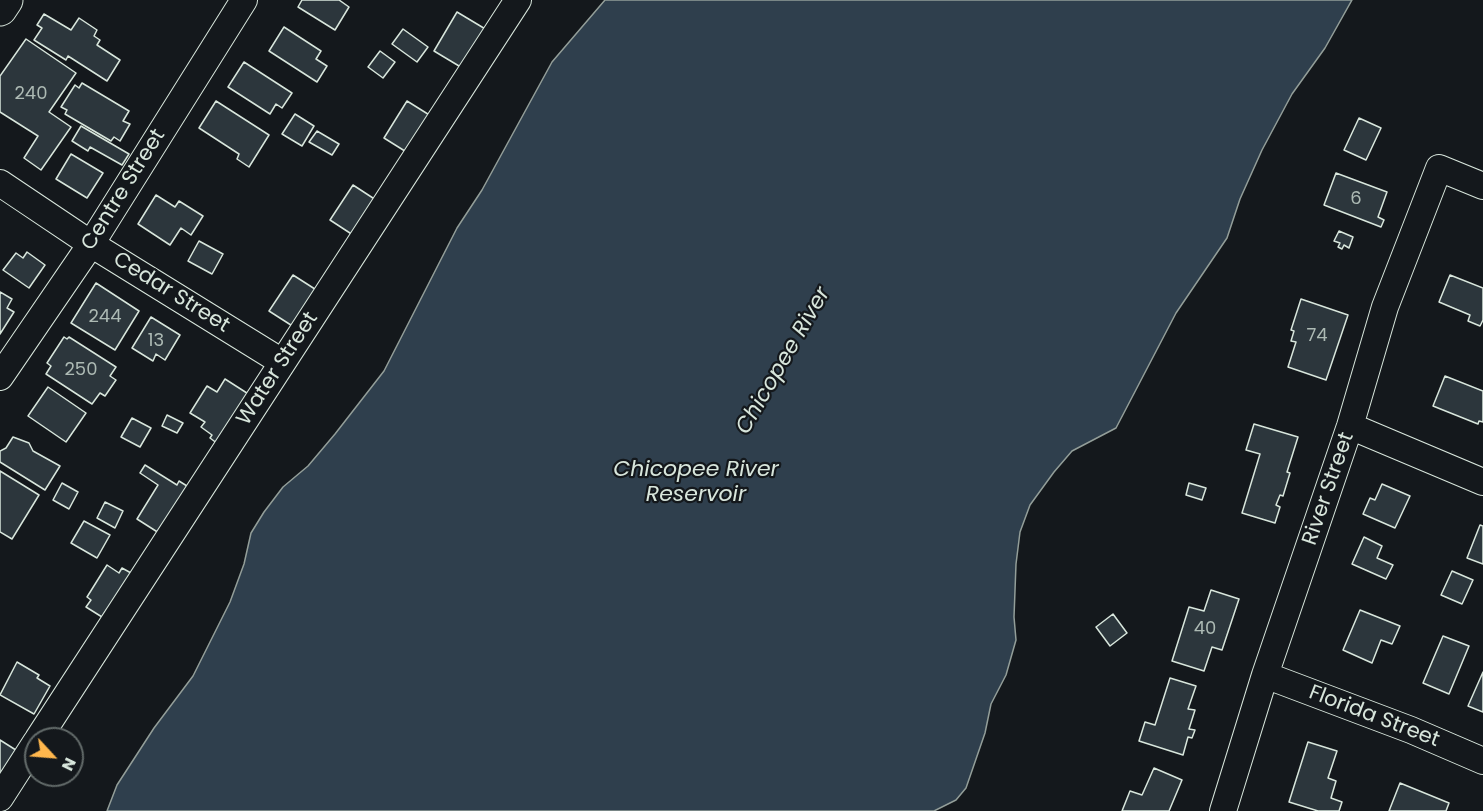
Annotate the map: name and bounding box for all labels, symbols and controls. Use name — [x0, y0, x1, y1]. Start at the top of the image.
house number: 240 — [15, 83, 47, 105]
street label: Centre Street — [77, 125, 171, 255]
house number: 6 — [1350, 188, 1362, 210]
street label: Cedar Street — [108, 247, 234, 339]
water label: Chicopee River — [731, 283, 837, 439]
house number: 244 — [89, 306, 121, 328]
street label: Water Street — [232, 308, 324, 430]
house number: 74 — [1306, 325, 1328, 347]
house number: 13 — [148, 330, 164, 352]
house number: 250 — [65, 359, 97, 381]
street label: River Street — [1298, 429, 1360, 549]
water label: Chicopee River Reservoir — [613, 457, 779, 508]
house number: 40 — [1194, 618, 1216, 640]
street label: Florida Street — [1305, 681, 1443, 753]
north arrow — [24, 727, 84, 787]
text: N — [56, 754, 82, 775]

